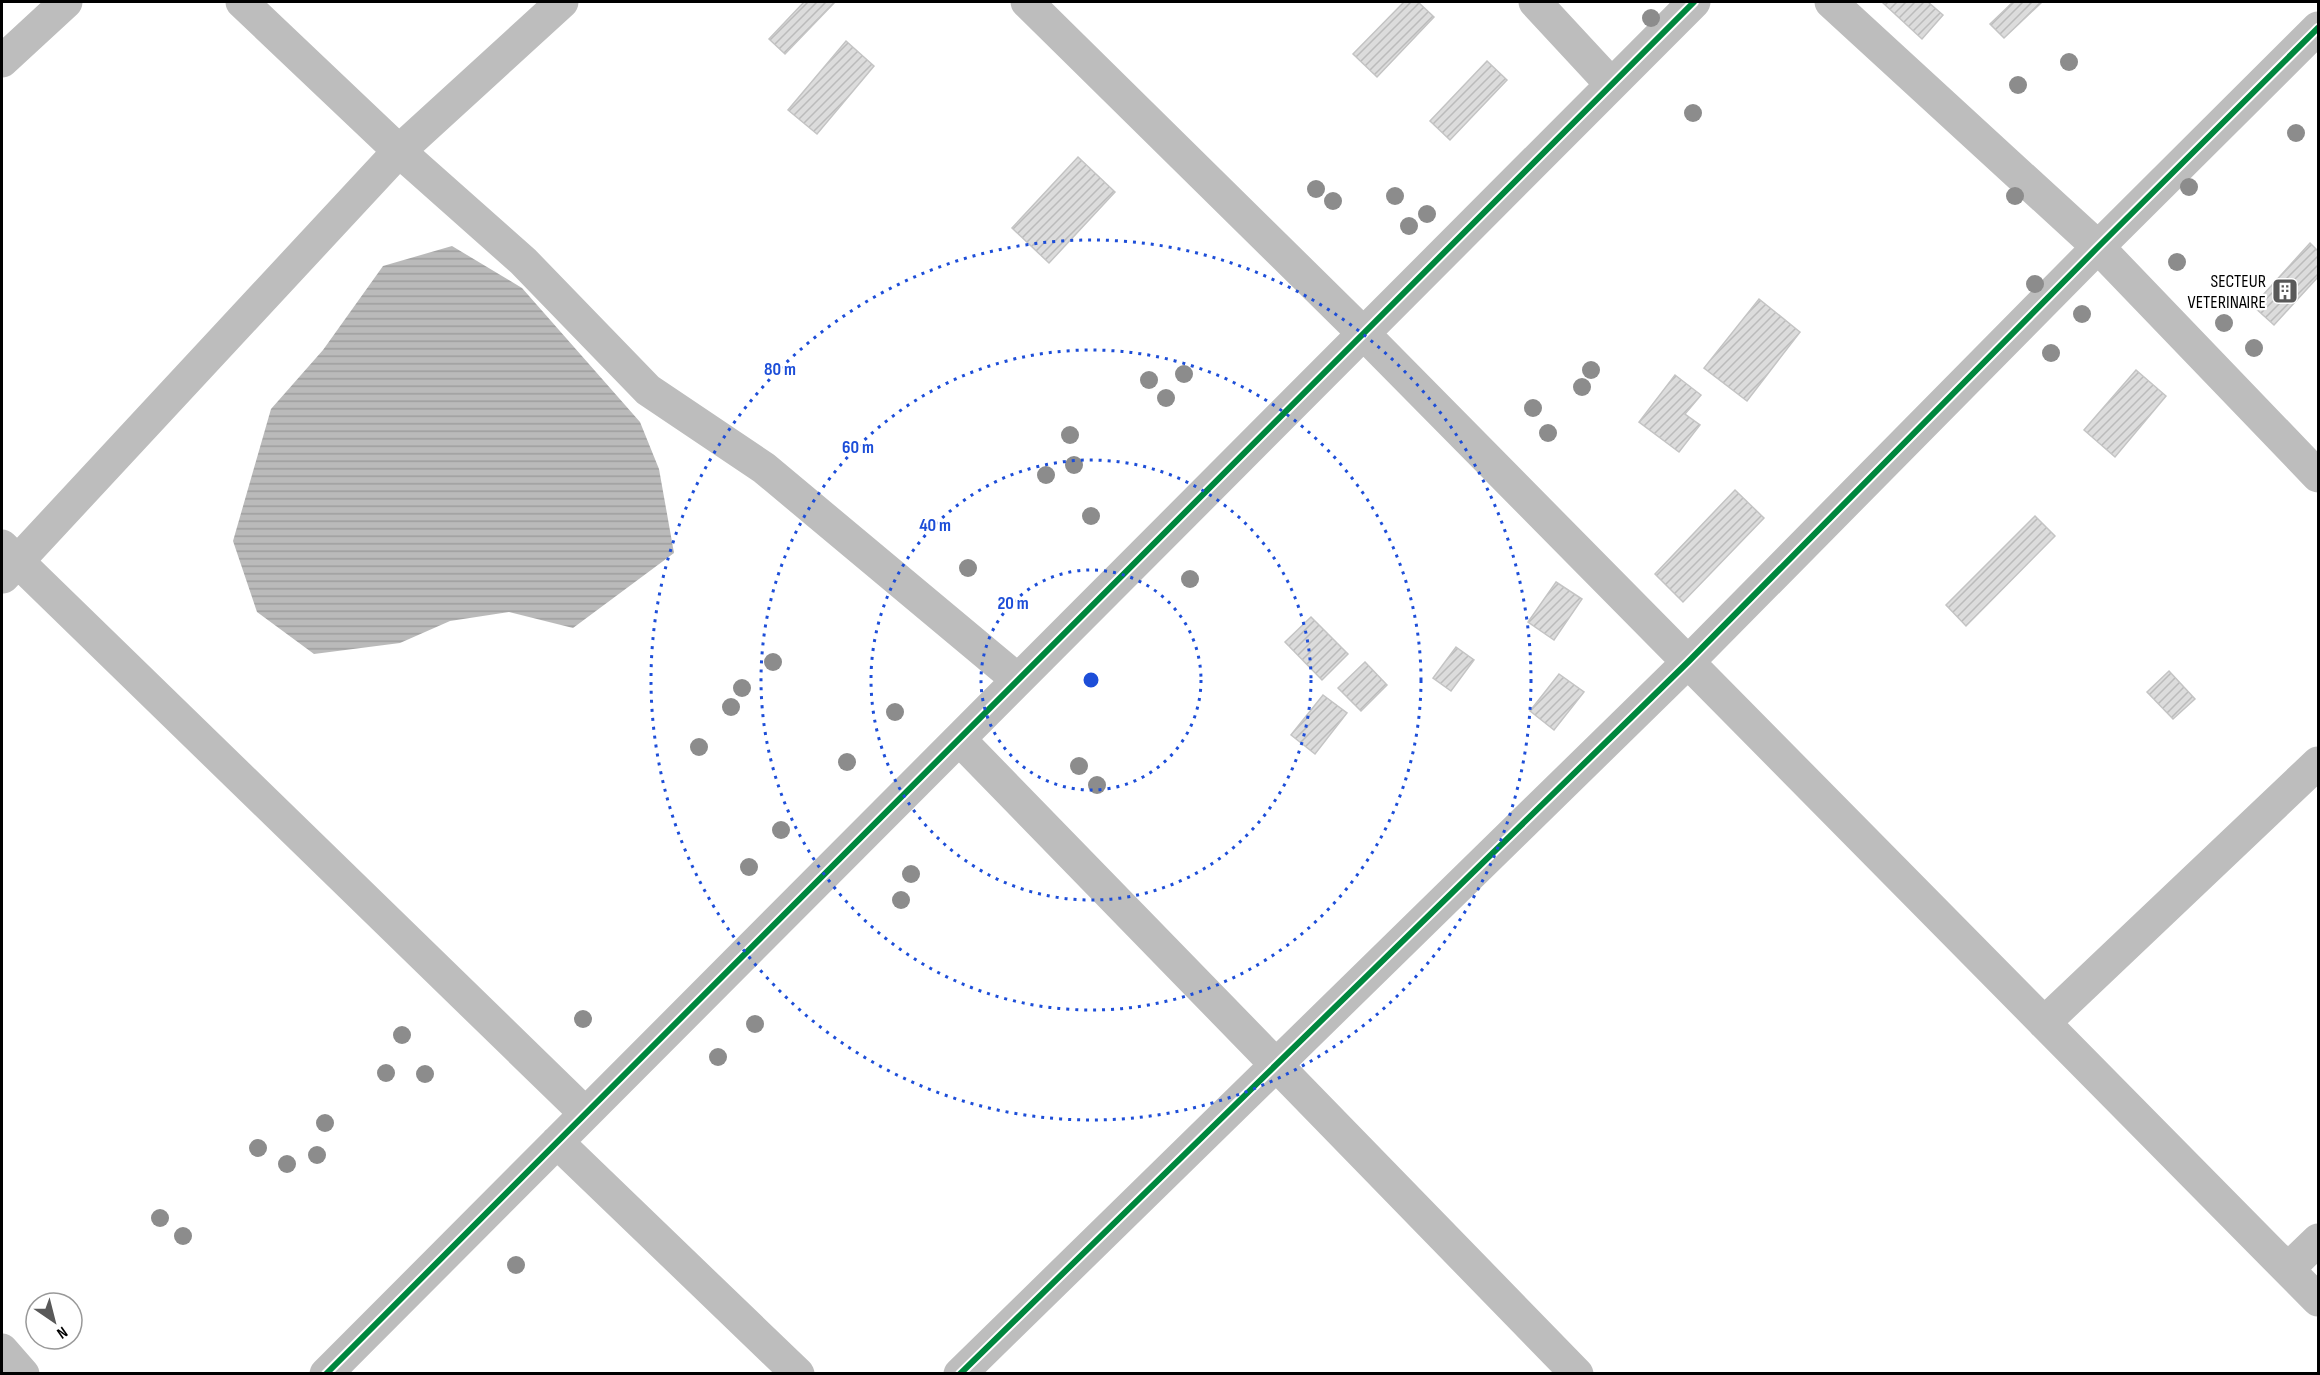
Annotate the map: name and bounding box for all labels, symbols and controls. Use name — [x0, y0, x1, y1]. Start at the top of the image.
place label: SECTEUR VETERINAIRE — [2188, 271, 2266, 313]
building icon: SECTEUR VETERINAIRE — [2270, 276, 2300, 306]
text: 80 m — [764, 359, 796, 380]
text: 60 m — [842, 437, 874, 458]
text: 40 m — [919, 515, 951, 536]
text: 20 m — [997, 593, 1029, 614]
centre of rings — [1081, 670, 1101, 690]
north arrow — [24, 1291, 84, 1351]
text: N — [53, 1322, 71, 1342]

